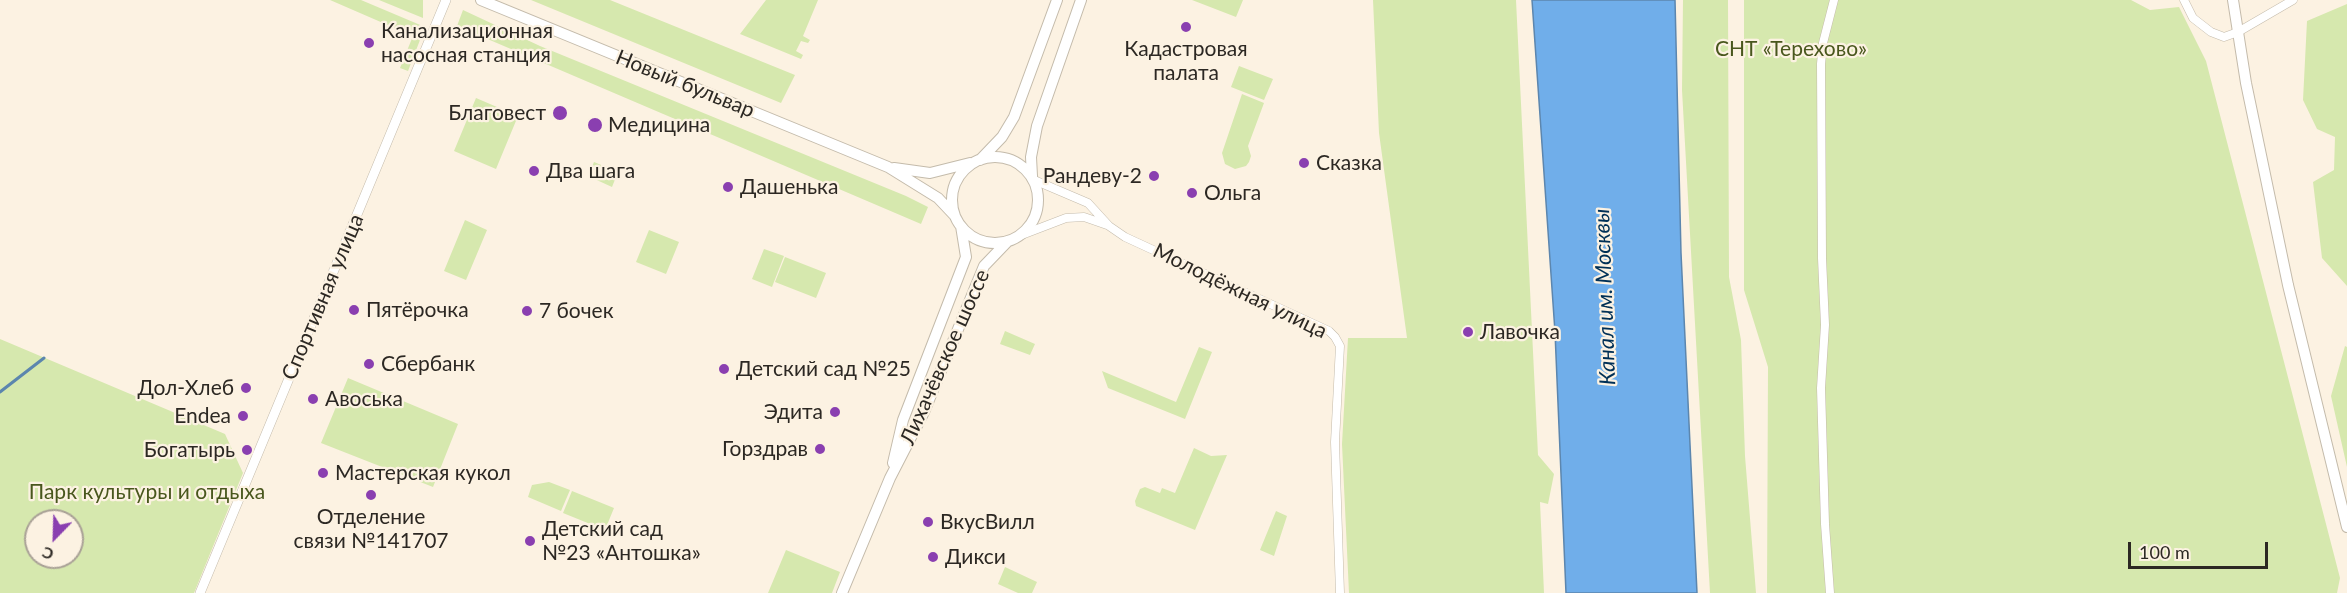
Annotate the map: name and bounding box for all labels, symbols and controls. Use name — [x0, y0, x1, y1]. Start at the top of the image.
place label: Канализационная насосная станция — [381, 18, 553, 68]
marker: Кадастровая палата — [1179, 20, 1193, 34]
marker: Канализационная насосная станция — [362, 36, 376, 50]
place label: Кадастровая палата — [1124, 36, 1248, 86]
park label: СНТ «Терехово» — [1715, 36, 1867, 62]
street label: Новый бульвар — [612, 45, 758, 123]
place label: Благовест — [448, 100, 546, 126]
marker: Благовест — [551, 104, 569, 122]
place label: Медицина — [608, 112, 710, 138]
marker: Медицина — [586, 116, 604, 134]
place label: Сказка — [1316, 150, 1382, 176]
marker: Сказка — [1297, 156, 1311, 170]
place label: Два шага — [546, 158, 635, 184]
place label: Рандеву-2 — [1043, 163, 1142, 189]
marker: Два шага — [527, 164, 541, 178]
marker: Рандеву-2 — [1147, 169, 1161, 183]
place label: Дашенька — [740, 174, 838, 200]
marker: Дашенька — [721, 180, 735, 194]
place label: Ольга — [1204, 180, 1261, 206]
marker: Ольга — [1185, 186, 1199, 200]
water label: Канал им. Москвы — [1589, 208, 1621, 386]
street label: Спортивная улица — [277, 210, 369, 384]
street label: Молодёжная улица — [1149, 238, 1331, 344]
street label: Лихачёвское шоссе — [895, 265, 995, 449]
place label: Пятёрочка — [366, 297, 469, 323]
place label: 7 бочек — [539, 298, 614, 324]
marker: Пятёрочка — [347, 303, 361, 317]
marker: 7 бочек — [520, 304, 534, 318]
place label: Лавочка — [1480, 319, 1560, 345]
marker: Лавочка — [1461, 325, 1475, 339]
place label: Сбербанк — [381, 351, 475, 377]
place label: Детский сад №25 — [736, 356, 911, 382]
marker: Сбербанк — [362, 357, 376, 371]
marker: Детский сад №25 — [717, 362, 731, 376]
place label: Дол-Хлеб — [138, 375, 234, 401]
marker: Дол-Хлеб — [239, 381, 253, 395]
place label: Авоська — [325, 386, 403, 412]
marker: Авоська — [306, 392, 320, 406]
place label: Эдита — [764, 399, 823, 425]
place label: Endea — [174, 403, 231, 429]
marker: Эдита — [828, 405, 842, 419]
marker: Endea — [236, 409, 250, 423]
place label: Горздрав — [722, 436, 808, 462]
place label: Богатырь — [144, 437, 235, 463]
marker: Горздрав — [813, 442, 827, 456]
marker: Богатырь — [240, 443, 254, 457]
place label: Мастерская кукол — [335, 460, 511, 486]
marker: Мастерская кукол — [316, 466, 330, 480]
park label: Парк культуры и отдыха — [29, 479, 265, 505]
marker: Отделение связи №141707 — [364, 488, 378, 502]
place label: Отделение связи №141707 — [293, 504, 449, 554]
north arrow — [24, 509, 84, 569]
place label: ВкусВилл — [940, 509, 1035, 535]
marker: ВкусВилл — [921, 515, 935, 529]
place label: Детский сад №23 «Антошка» — [542, 516, 701, 566]
scale bar — [2131, 530, 2270, 568]
marker: Детский сад №23 «Антошка» — [523, 534, 537, 548]
text: 100 m — [2139, 541, 2190, 563]
text: С — [39, 543, 56, 565]
place label: Дикси — [945, 544, 1006, 570]
marker: Дикси — [926, 550, 940, 564]

